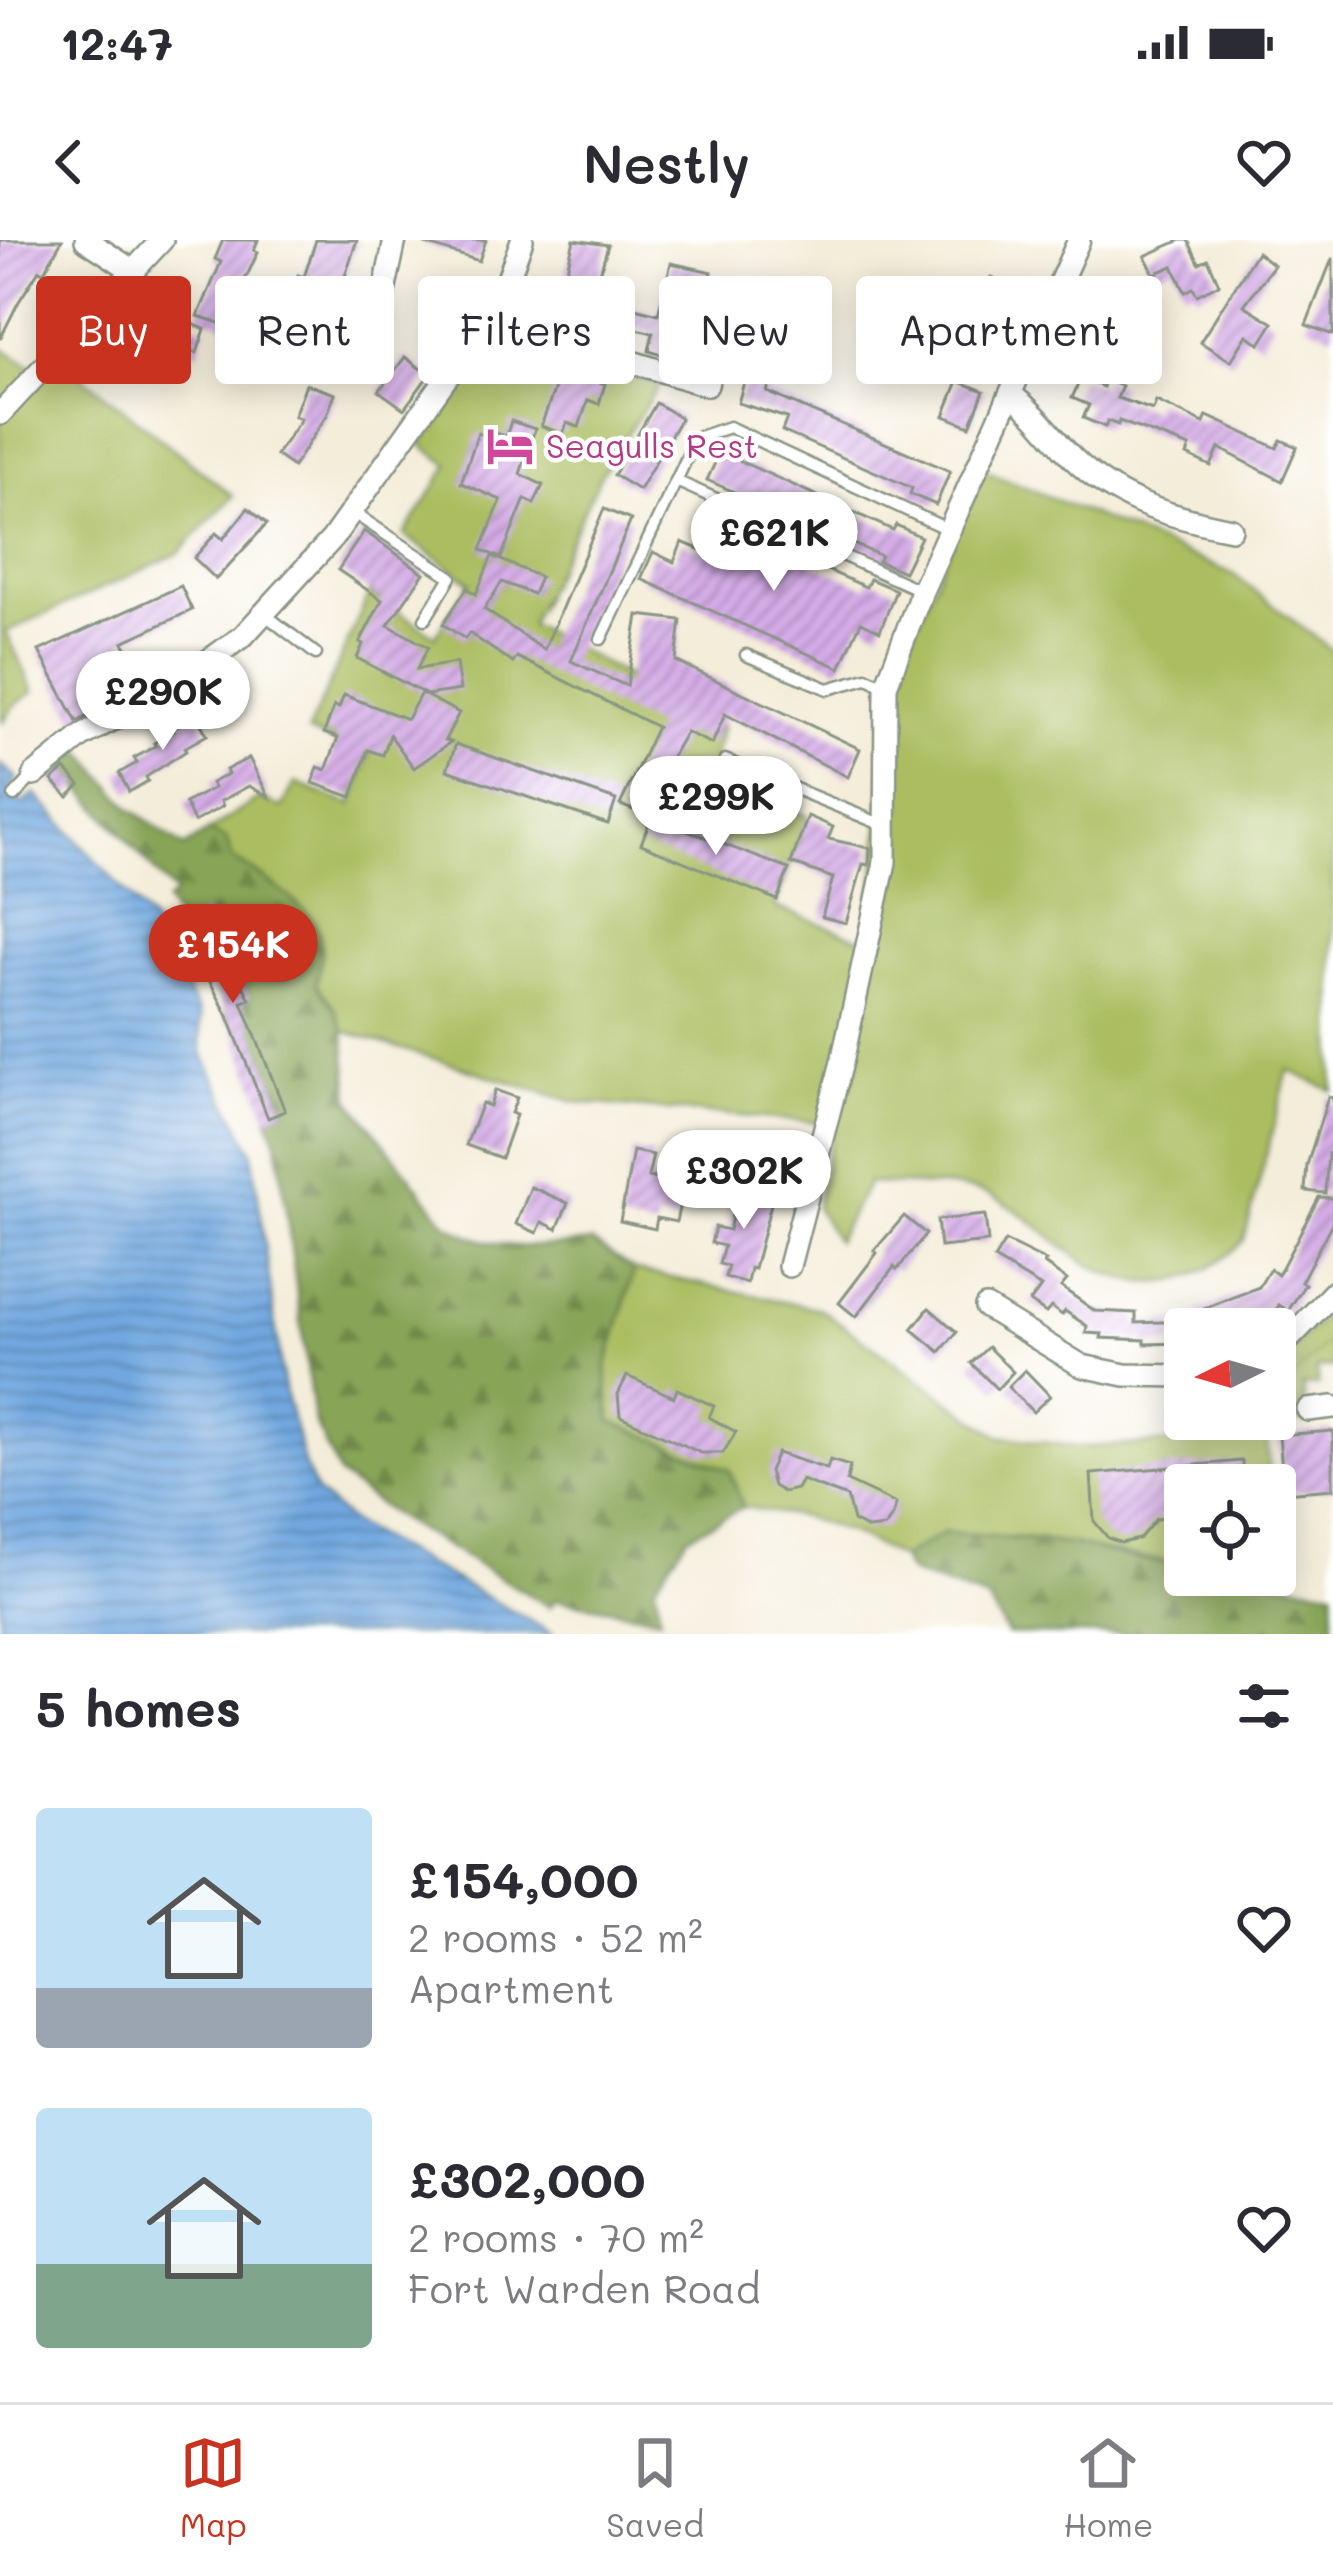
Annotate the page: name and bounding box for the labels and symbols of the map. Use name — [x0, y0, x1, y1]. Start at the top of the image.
hotel icon: Seagulls Rest — [485, 421, 535, 471]
place label: Seagulls Rest — [546, 423, 758, 466]
pin: £621K — [690, 492, 858, 594]
pin: £290K — [79, 651, 247, 753]
pin: £299K — [632, 756, 800, 858]
pin: £154K — [149, 904, 317, 1006]
pin: £302K — [660, 1130, 828, 1232]
north arrow — [1164, 1308, 1296, 1440]

